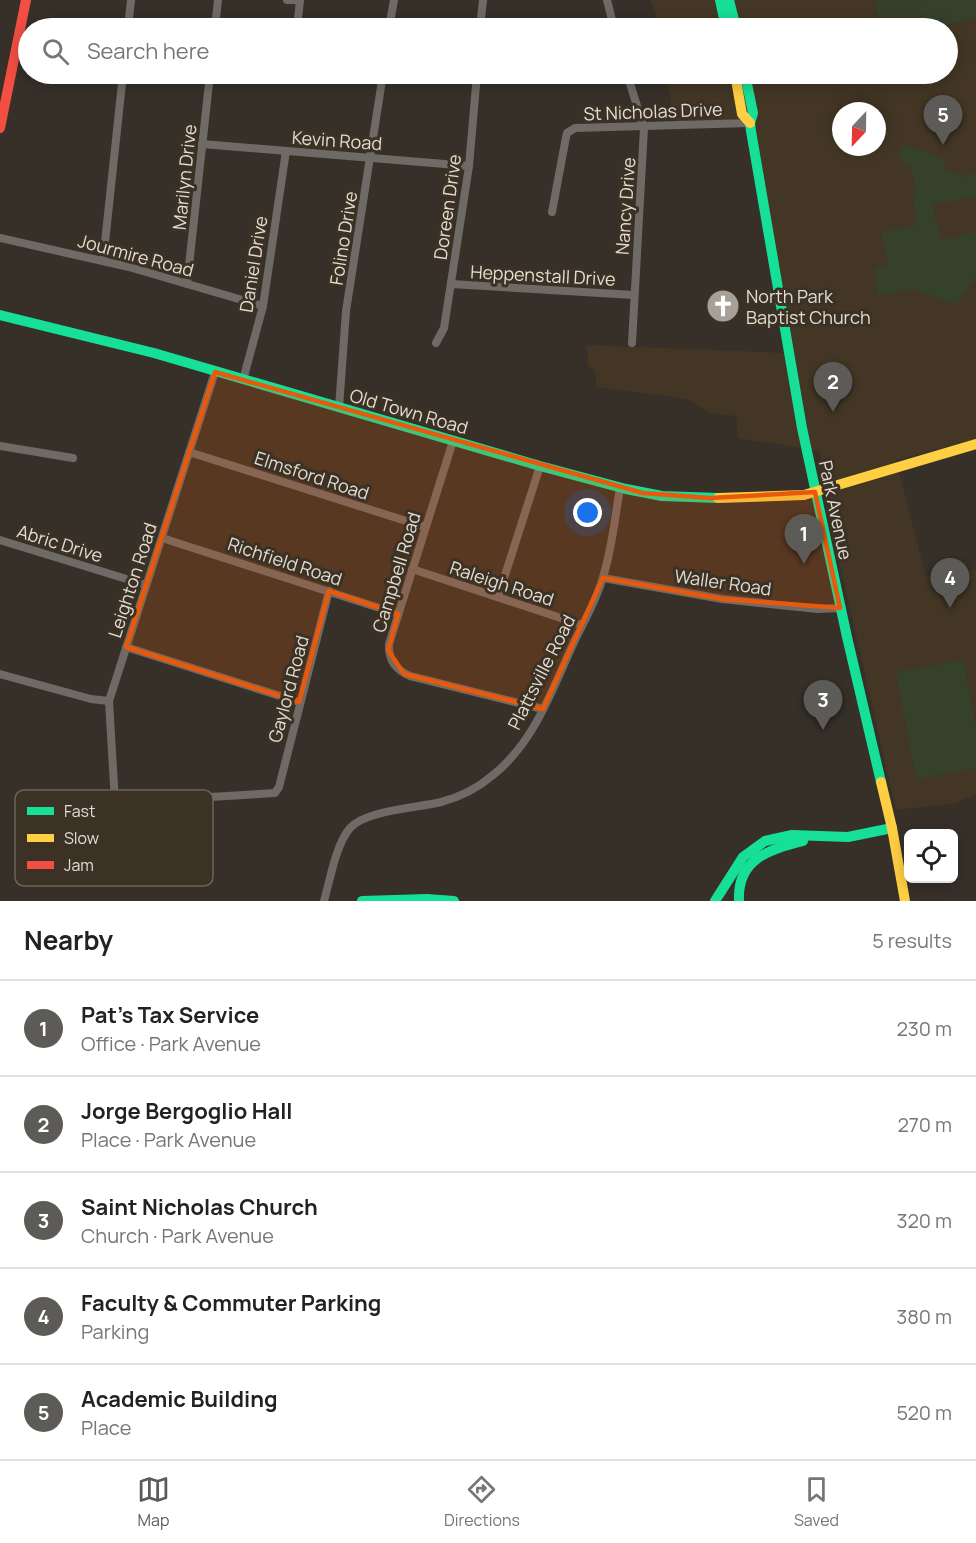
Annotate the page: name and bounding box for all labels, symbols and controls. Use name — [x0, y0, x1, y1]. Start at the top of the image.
search box — [18, 18, 958, 84]
icon: search — [39, 35, 72, 68]
text: Search here — [87, 36, 209, 66]
pin: 5 — [924, 96, 962, 145]
street label: St Nicholas Drive — [583, 97, 723, 125]
north arrow — [832, 102, 886, 156]
street label: Marilyn Drive — [167, 123, 201, 231]
street label: Kevin Road — [291, 125, 383, 155]
street label: Doreen Drive — [428, 153, 466, 261]
street label: Nancy Drive — [610, 156, 640, 256]
street label: Folino Drive — [324, 189, 362, 287]
street label: Daniel Drive — [234, 214, 272, 314]
street label: Jourmire Road — [76, 228, 196, 282]
street label: Heppenstall Drive — [470, 259, 616, 291]
place label: North Park Baptist Church — [746, 284, 871, 329]
church icon: North Park Baptist Church — [705, 288, 741, 324]
pin: 2 — [814, 362, 852, 412]
street label: Old Town Road — [347, 383, 471, 439]
street label: Elmsford Road — [252, 445, 372, 505]
street label: Park Avenue — [814, 458, 858, 562]
your location — [573, 498, 602, 527]
street label: Campbell Road — [366, 509, 426, 635]
pin: 1 — [784, 514, 824, 564]
street label: Abric Drive — [14, 519, 106, 567]
street label: Leighton Road — [102, 519, 162, 641]
street label: Richfield Road — [225, 531, 345, 591]
street label: Raleigh Road — [447, 555, 557, 611]
pin: 4 — [930, 558, 970, 608]
street label: Waller Road — [673, 563, 773, 601]
street label: Plattsville Road — [502, 610, 580, 734]
street label: Gaylord Road — [262, 633, 314, 745]
pin: 3 — [804, 680, 842, 730]
legend — [15, 790, 213, 886]
text: Fast — [64, 800, 95, 822]
text: Slow — [64, 827, 99, 849]
map controls — [904, 829, 958, 883]
button: locate — [904, 829, 958, 883]
text: Jam — [64, 854, 94, 876]
text: Nearby — [24, 922, 113, 958]
text: 5 results — [872, 927, 952, 954]
text: Pat's Tax Service — [81, 1000, 259, 1030]
text: 1 — [39, 1015, 48, 1042]
text: 230 m — [896, 1015, 952, 1042]
text: Office · Park Avenue — [81, 1030, 261, 1057]
text: Jorge Bergoglio Hall — [81, 1096, 293, 1126]
text: 2 — [38, 1111, 49, 1138]
text: 270 m — [897, 1111, 952, 1138]
text: Place · Park Avenue — [81, 1126, 256, 1153]
text: Saint Nicholas Church — [81, 1192, 318, 1222]
text: 3 — [38, 1207, 49, 1234]
text: 320 m — [896, 1207, 952, 1234]
text: Church · Park Avenue — [81, 1222, 274, 1249]
text: Faculty & Commuter Parking — [81, 1288, 381, 1318]
text: 4 — [37, 1303, 50, 1330]
text: 380 m — [896, 1303, 952, 1330]
text: Parking — [81, 1318, 149, 1345]
text: Academic Building — [81, 1384, 277, 1414]
text: 5 — [38, 1399, 49, 1426]
text: 520 m — [896, 1399, 952, 1426]
text: Place — [81, 1414, 131, 1441]
tab: Map — [137, 1473, 170, 1531]
tab: Directions — [444, 1473, 520, 1531]
tab: Saved — [794, 1473, 839, 1531]

